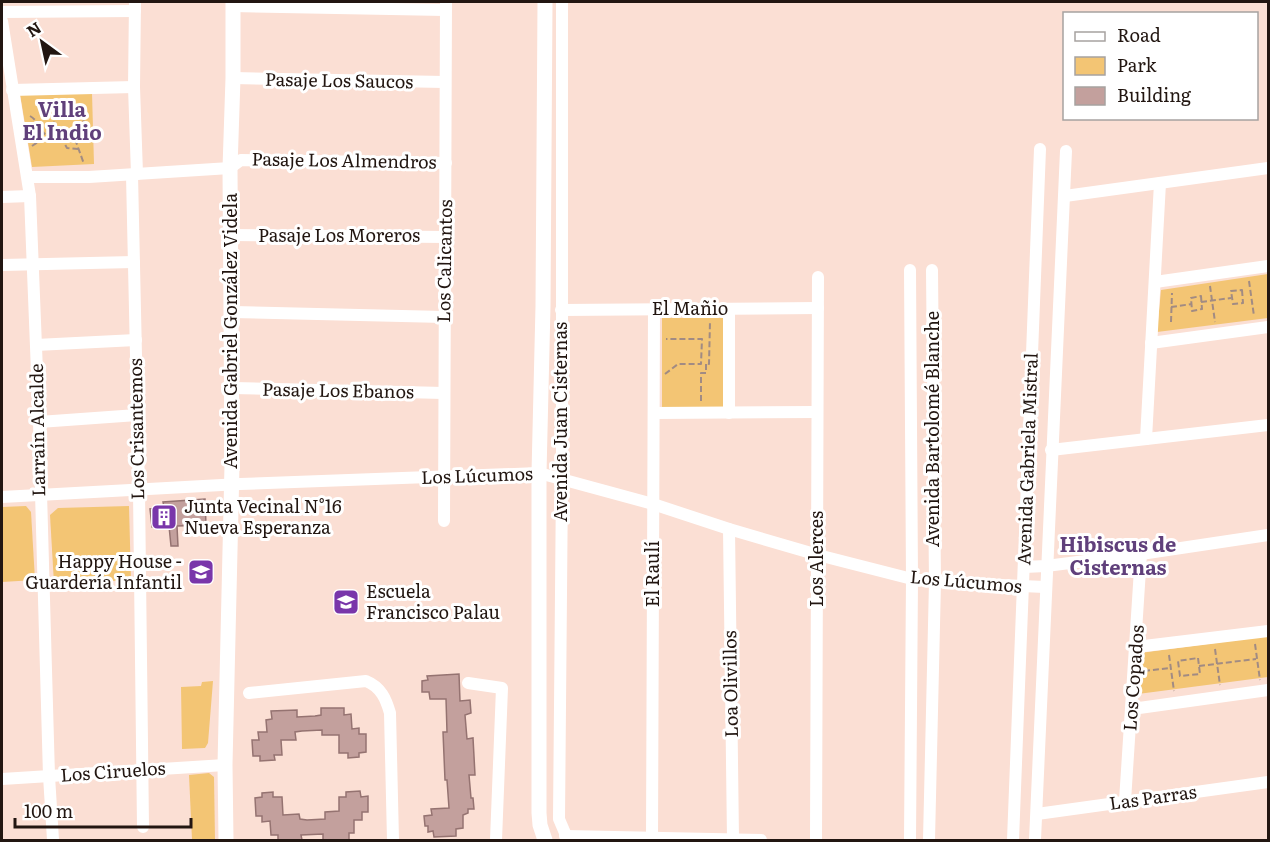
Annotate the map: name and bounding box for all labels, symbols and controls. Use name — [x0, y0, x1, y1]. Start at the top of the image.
north arrow — [12, 12, 72, 72]
legend — [1063, 12, 1258, 120]
text: N — [21, 15, 45, 42]
text: Road — [1117, 21, 1161, 48]
text: Park — [1117, 51, 1158, 78]
street label: Pasaje Los Saucos — [265, 65, 413, 94]
text: Building — [1117, 81, 1192, 108]
district label: Villa El Indio — [22, 93, 102, 146]
street label: Pasaje Los Almendros — [251, 144, 437, 175]
street label: Avenida Gabriel González Videla — [216, 193, 243, 469]
street label: Los Calicantos — [429, 199, 458, 323]
street label: Pasaje Los Moreros — [258, 221, 420, 248]
street label: El Mañio — [652, 294, 728, 321]
street label: Avenida Bartolomé Blanche — [918, 311, 945, 547]
street label: Avenida Juan Cisternas — [546, 322, 573, 522]
street label: Avenida Gabriela Mistral — [1009, 352, 1044, 566]
street label: Los Crisantemos — [121, 358, 150, 500]
street label: Larraín Alcalde — [22, 363, 51, 497]
street label: Pasaje Los Ebanos — [262, 375, 414, 404]
street label: Los Lúcumos — [420, 459, 533, 490]
place label: Junta Vecinal N°16 Nueva Esperanza — [184, 492, 342, 540]
building icon: Junta Vecinal N°16 Nueva Esperanza — [149, 502, 179, 532]
street label: Los Alerces — [802, 511, 829, 607]
district label: Hibiscus de Cisternas — [1060, 528, 1176, 581]
street label: El Raulí — [638, 541, 665, 607]
place label: Happy House - Guardería Infantil — [25, 547, 182, 595]
school or university icon: Happy House - Guardería Infantil — [186, 557, 216, 587]
street label: Los Lúcumos — [909, 562, 1023, 599]
place label: Escuela Francisco Palau — [366, 577, 500, 625]
school or university icon: Escuela Francisco Palau — [331, 587, 361, 617]
street label: Los Copados — [1115, 624, 1150, 732]
street label: Loa Olivillos — [715, 630, 744, 738]
street label: Los Ciruelos — [59, 753, 166, 788]
street label: Las Parras — [1107, 777, 1198, 816]
scale bar — [15, 791, 190, 829]
text: 100 m — [24, 797, 73, 824]

